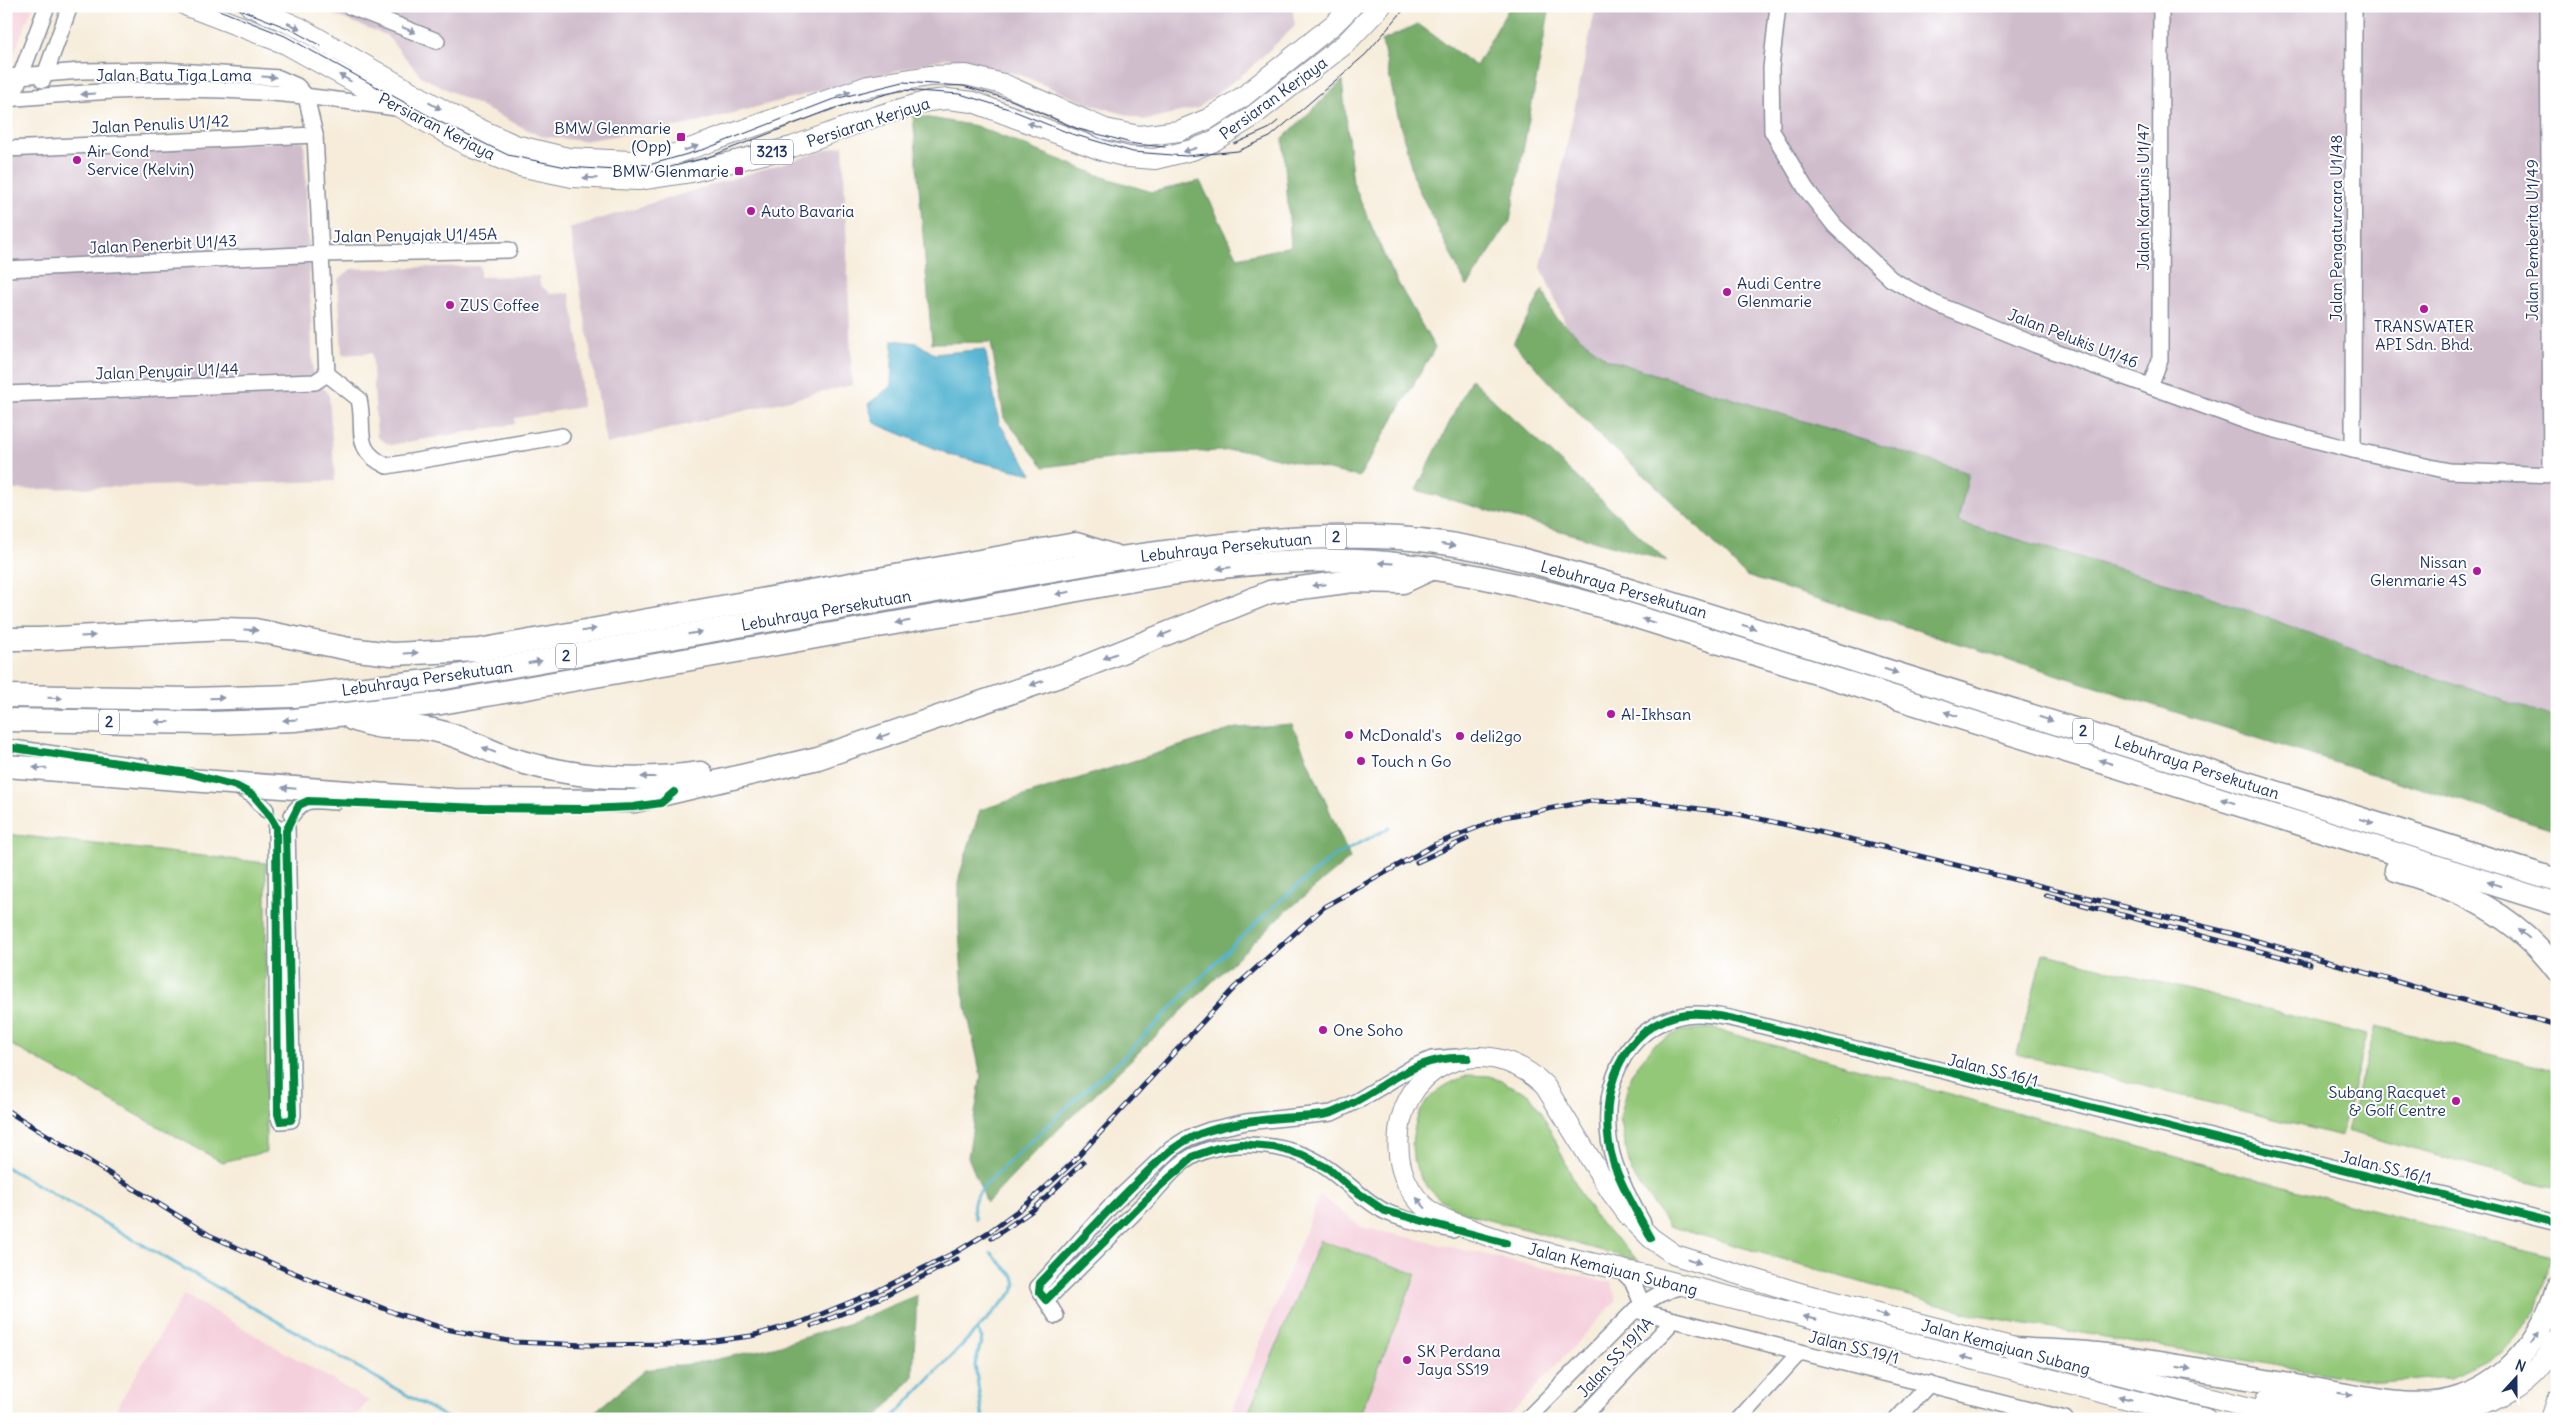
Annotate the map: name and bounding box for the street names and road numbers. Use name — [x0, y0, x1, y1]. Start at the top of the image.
street label: Persiaran Kerjaya — [1215, 52, 1331, 144]
street label: Jalan Batu Tiga Lama — [96, 65, 252, 85]
street label: Persiaran Kerjaya — [375, 88, 499, 164]
street label: Persiaran Kerjaya — [804, 93, 932, 151]
street label: Jalan Penulis U1/42 — [90, 110, 230, 138]
street label: Jalan Kartunis U1/47 — [2133, 123, 2153, 271]
street label: Jalan Pengaturcara U1/48 — [2326, 134, 2346, 322]
road number: 3213 — [751, 140, 793, 164]
street label: Jalan Pemberita U1/49 — [2522, 159, 2542, 321]
street label: Jalan Penyajak U1/45A — [333, 224, 497, 246]
street label: Jalan Penerbit U1/43 — [89, 230, 237, 258]
street label: Jalan Pelukis U1/46 — [2005, 304, 2141, 372]
street label: Jalan Penyair U1/44 — [95, 359, 239, 383]
road number: 2 — [1326, 524, 1346, 550]
street label: Lebuhraya Persekutuan — [1139, 528, 1313, 566]
street label: Lebuhraya Persekutuan — [1538, 556, 1710, 622]
street label: Lebuhraya Persekutuan — [739, 585, 913, 635]
road number: 2 — [556, 644, 576, 668]
street label: Lebuhraya Persekutuan — [340, 656, 514, 700]
road number: 2 — [99, 710, 119, 734]
road number: 2 — [2073, 718, 2093, 744]
street label: Lebuhraya Persekutuan — [2112, 731, 2282, 803]
street label: Jalan SS 16/1 — [1946, 1049, 2040, 1091]
street label: Jalan SS 16/1 — [2339, 1146, 2433, 1188]
street label: Jalan Kemajuan Subang — [1526, 1238, 1700, 1300]
street label: Jalan SS 19/1A — [1573, 1313, 1657, 1401]
street label: Jalan Kemajuan Subang — [1919, 1315, 2093, 1379]
street label: Jalan SS 19/1 — [1807, 1326, 1901, 1368]

